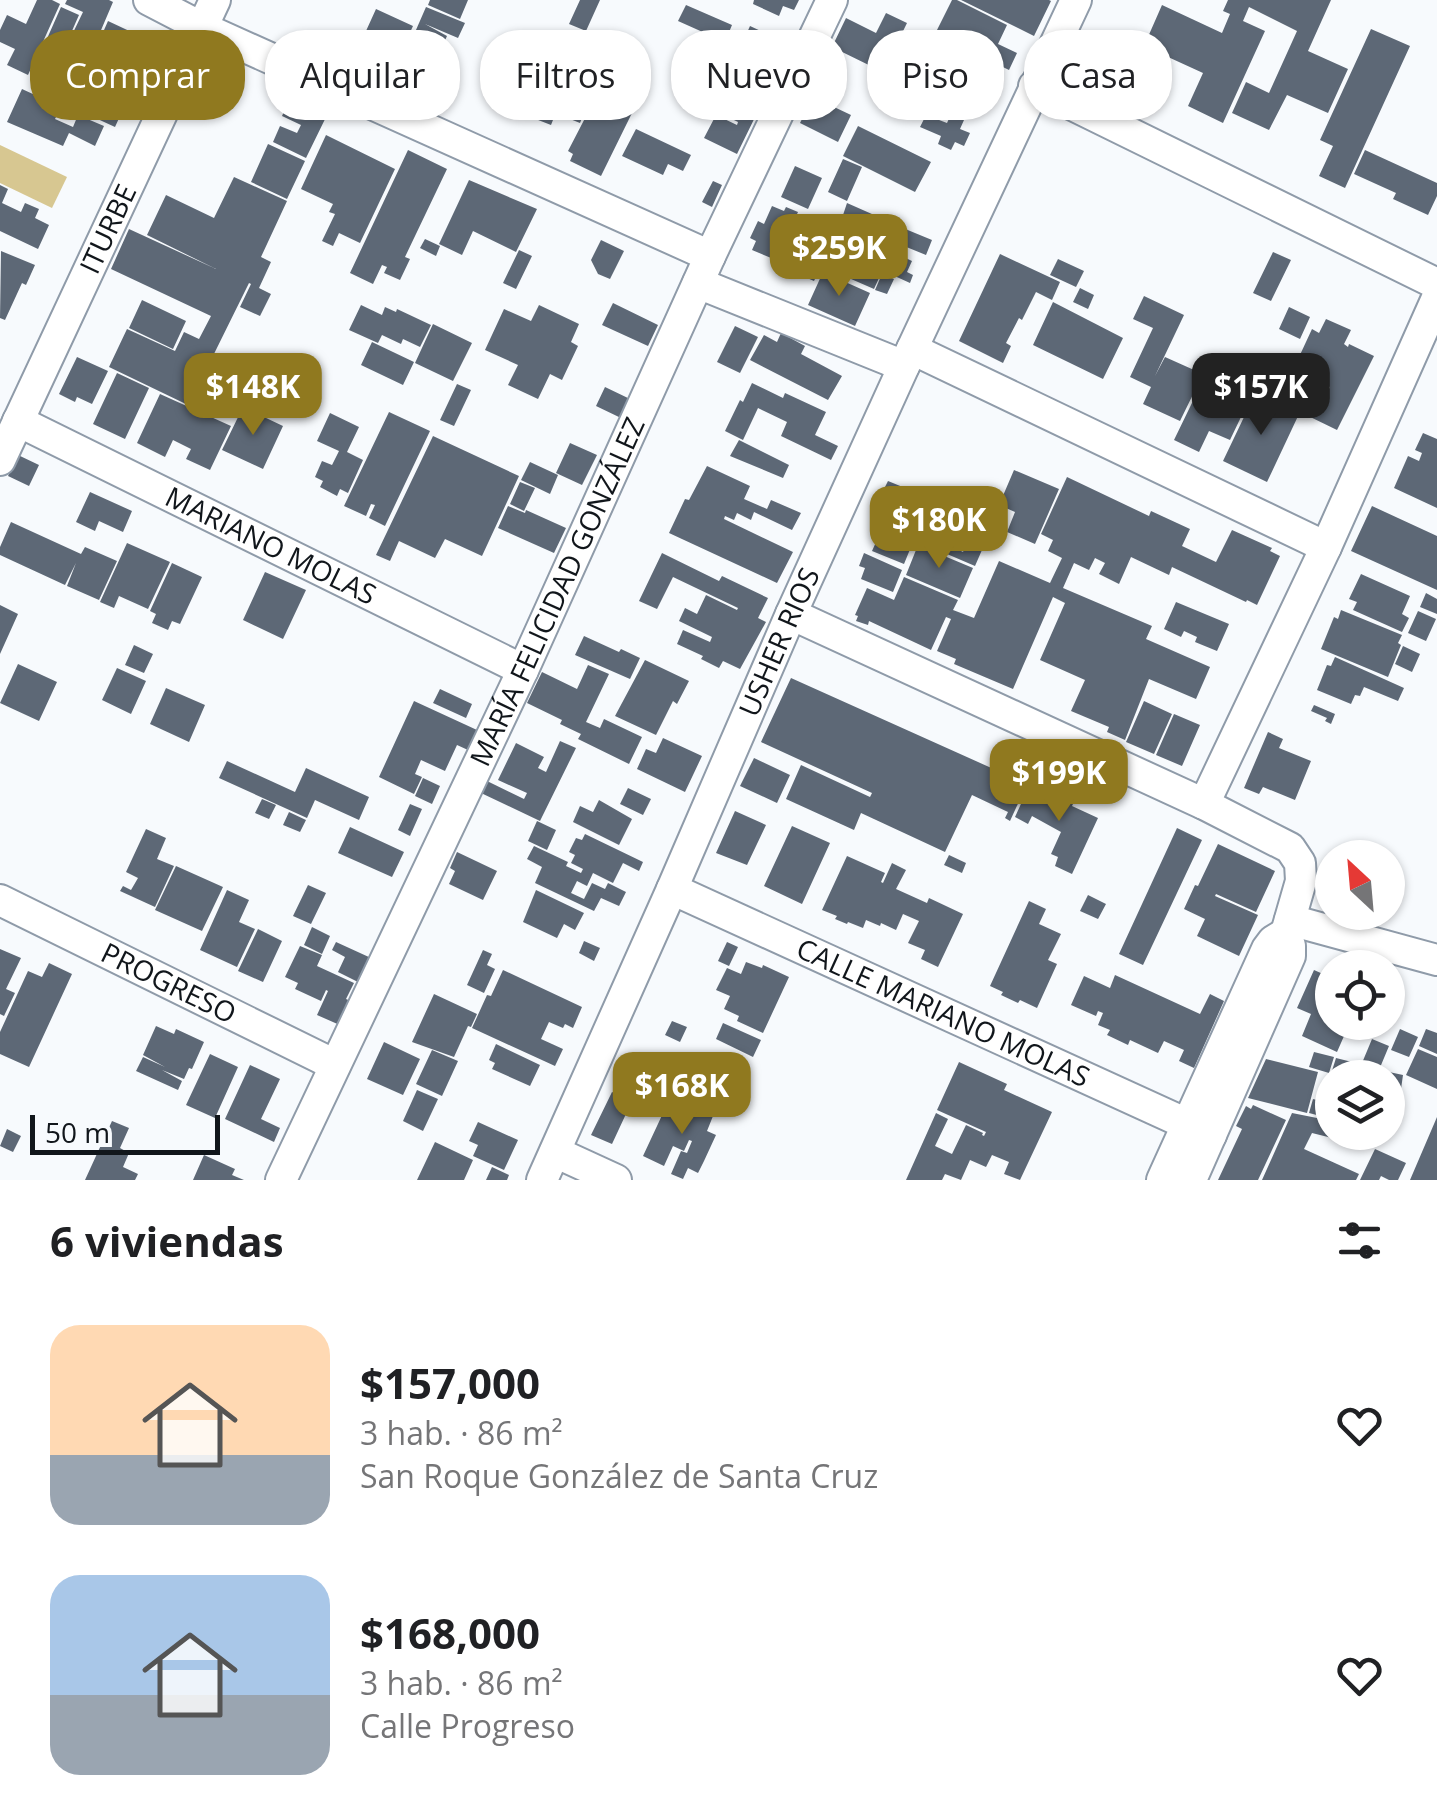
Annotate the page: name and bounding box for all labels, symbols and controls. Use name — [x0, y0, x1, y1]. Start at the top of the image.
chip: Comprar — [30, 30, 245, 120]
chip: Alquilar — [265, 30, 460, 120]
chip: Filtros — [480, 30, 651, 120]
chip: Nuevo — [671, 30, 847, 120]
chip: Piso — [867, 30, 1004, 120]
chip: Casa — [1024, 30, 1172, 120]
street label: ITURBE — [70, 178, 144, 279]
pin: $259K — [769, 214, 909, 299]
text: $259K — [792, 225, 886, 268]
pin: $148K — [183, 353, 323, 438]
pin: $157K — [1191, 353, 1331, 438]
text: $148K — [206, 364, 300, 407]
text: $157K — [1214, 364, 1308, 407]
street label: MARÍA FELICIDAD GONZÁLEZ — [460, 411, 653, 772]
street label: MARIANO MOLAS — [160, 477, 383, 613]
pin: $180K — [869, 486, 1009, 571]
text: $180K — [892, 497, 986, 540]
street label: USHER RIOS — [729, 561, 828, 722]
pin: $199K — [989, 739, 1129, 824]
text: $199K — [1012, 750, 1106, 793]
north arrow — [1315, 840, 1405, 930]
map controls — [1315, 840, 1405, 1150]
street label: CALLE MARIANO MOLAS — [791, 929, 1096, 1095]
street label: PROGRESO — [95, 933, 243, 1032]
button: locate — [1315, 950, 1405, 1040]
pin: $168K — [612, 1052, 752, 1137]
button: layers — [1315, 1060, 1405, 1150]
text: $168K — [635, 1063, 729, 1106]
scale bar — [30, 1110, 220, 1154]
text: 50 m — [45, 1113, 110, 1151]
text: 6 viviendas — [50, 1212, 284, 1269]
icon: filters — [1332, 1213, 1387, 1268]
text: $157,000 — [360, 1354, 540, 1411]
icon: home — [130, 1365, 250, 1485]
icon: heart — [1332, 1398, 1387, 1453]
text: 3 hab. · 86 m² — [360, 1411, 563, 1454]
text: San Roque González de Santa Cruz — [360, 1454, 878, 1497]
text: $168,000 — [360, 1604, 540, 1661]
icon: home — [130, 1615, 250, 1735]
icon: heart — [1332, 1648, 1387, 1703]
text: 3 hab. · 86 m² — [360, 1661, 563, 1704]
text: Calle Progreso — [360, 1704, 575, 1747]

